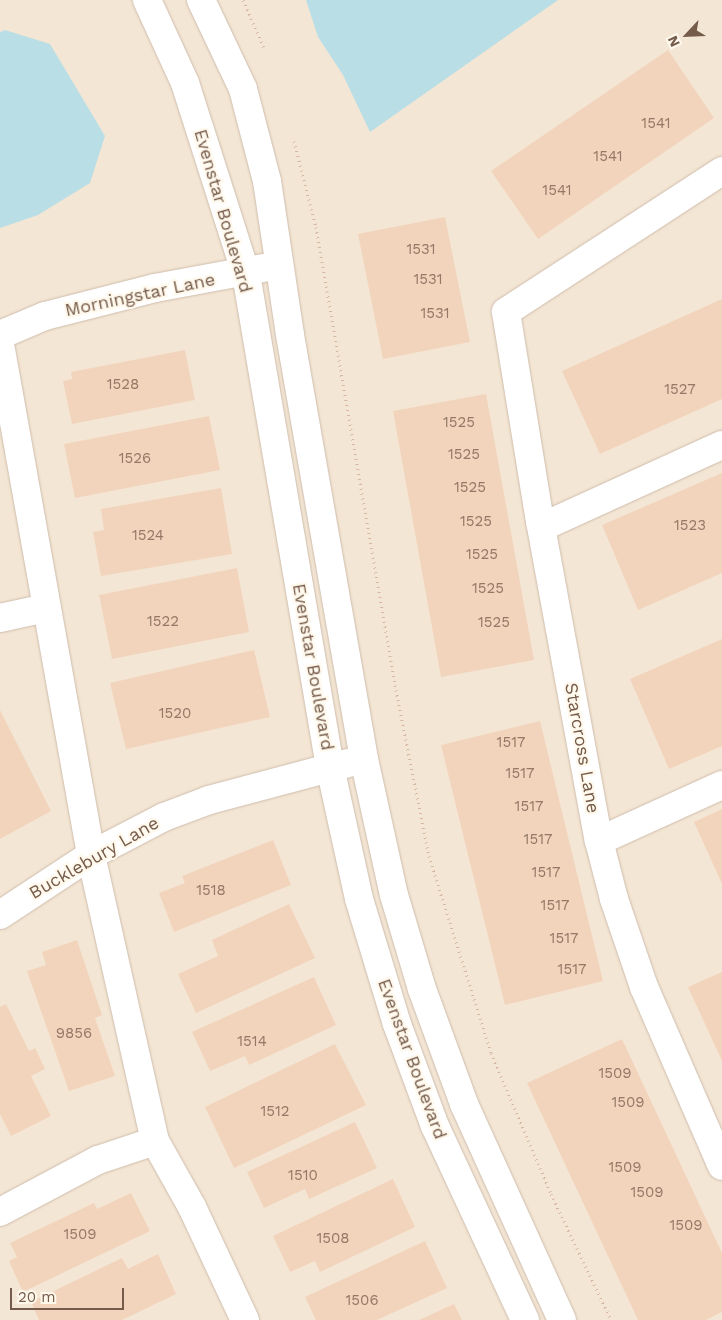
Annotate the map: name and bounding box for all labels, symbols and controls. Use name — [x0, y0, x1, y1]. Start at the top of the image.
north arrow — [662, 10, 712, 60]
text: N — [664, 33, 683, 49]
house number: 1541 — [641, 115, 671, 133]
street label: Evenstar Boulevard — [189, 127, 257, 295]
house number: 1541 — [593, 148, 623, 166]
house number: 1541 — [542, 182, 572, 200]
house number: 1531 — [406, 241, 436, 259]
street label: Morningstar Lane — [63, 269, 217, 321]
house number: 1531 — [413, 271, 443, 289]
house number: 1531 — [420, 305, 450, 323]
house number: 1528 — [107, 376, 139, 394]
house number: 1527 — [664, 381, 696, 399]
house number: 1525 — [443, 414, 475, 432]
house number: 1525 — [448, 446, 480, 464]
house number: 1526 — [119, 450, 151, 468]
house number: 1525 — [454, 479, 486, 497]
house number: 1525 — [460, 513, 492, 531]
house number: 1523 — [674, 517, 706, 535]
house number: 1524 — [132, 527, 164, 545]
house number: 1525 — [466, 546, 498, 564]
house number: 1525 — [472, 580, 504, 598]
street label: Evenstar Boulevard — [288, 582, 338, 752]
house number: 1522 — [147, 613, 179, 631]
house number: 1525 — [478, 614, 510, 632]
street label: Starcross Lane — [560, 681, 604, 815]
house number: 1520 — [159, 705, 191, 723]
house number: 1517 — [497, 734, 525, 752]
house number: 1517 — [506, 765, 534, 783]
house number: 1517 — [515, 798, 543, 816]
street label: Bucklebury Lane — [25, 812, 163, 904]
house number: 1517 — [524, 831, 552, 849]
house number: 1517 — [532, 864, 560, 882]
house number: 1518 — [196, 882, 226, 900]
house number: 1517 — [541, 897, 569, 915]
house number: 1517 — [550, 930, 578, 948]
house number: 1517 — [558, 961, 586, 979]
street label: Evenstar Boulevard — [373, 976, 451, 1142]
house number: 9856 — [56, 1025, 92, 1043]
house number: 1514 — [237, 1033, 267, 1051]
house number: 1509 — [598, 1065, 632, 1083]
house number: 1509 — [611, 1094, 645, 1112]
house number: 1512 — [260, 1103, 290, 1121]
house number: 1509 — [608, 1159, 642, 1177]
house number: 1510 — [288, 1167, 318, 1185]
house number: 1509 — [630, 1184, 664, 1202]
house number: 1509 — [669, 1217, 703, 1235]
house number: 1509 — [63, 1226, 97, 1244]
house number: 1508 — [316, 1230, 350, 1248]
scale bar — [12, 1278, 126, 1310]
text: 20 m — [18, 1288, 56, 1306]
house number: 1506 — [345, 1292, 379, 1310]

